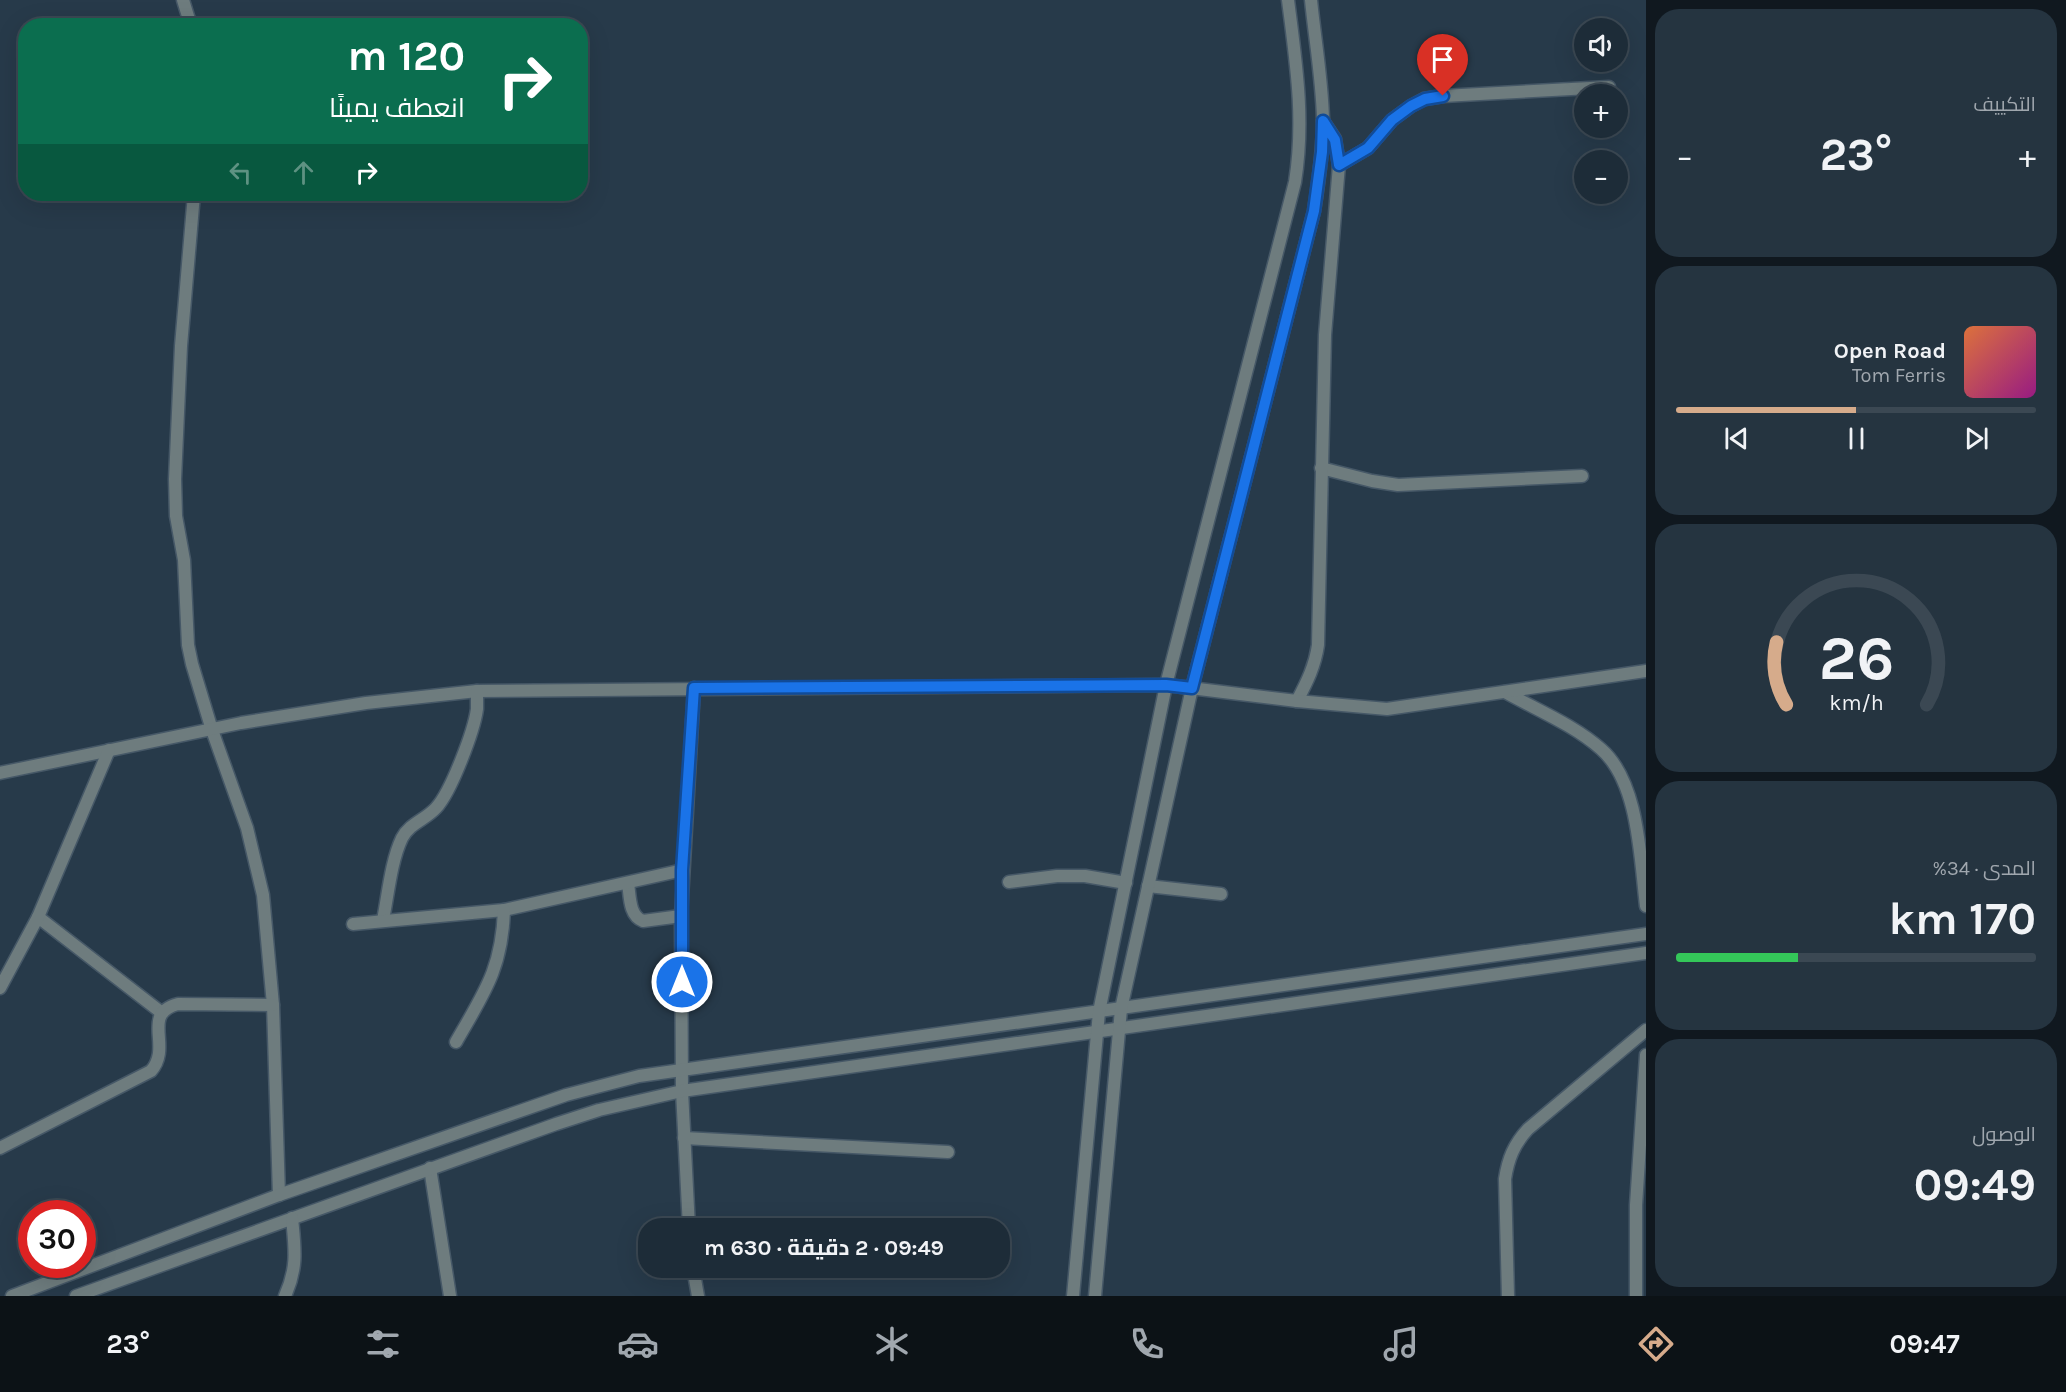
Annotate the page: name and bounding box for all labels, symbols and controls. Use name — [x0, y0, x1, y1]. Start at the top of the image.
map controls — [1574, 18, 1628, 204]
button: sound — [1574, 18, 1628, 72]
text: 120 m — [348, 31, 465, 81]
pin — [1417, 34, 1468, 96]
icon: right — [486, 42, 564, 120]
icon: arrive — [1426, 43, 1459, 76]
button: + — [1574, 84, 1628, 138]
text: انعطف يمينًا — [329, 92, 465, 124]
text: التكييف — [1973, 93, 2036, 116]
text: 23° — [1820, 129, 1892, 181]
text: − — [1676, 137, 1693, 175]
text: + — [2019, 137, 2036, 175]
button: − — [1574, 150, 1628, 204]
icon: left — [224, 156, 257, 189]
icon: ahead — [287, 156, 320, 189]
icon: right — [350, 156, 383, 189]
text: Open Road — [1834, 338, 1946, 364]
text: Tom Ferris — [1852, 364, 1946, 387]
icon: previous — [1720, 422, 1753, 455]
icon: pause — [1840, 422, 1873, 455]
icon: next — [1960, 422, 1993, 455]
text: 26 — [1818, 622, 1894, 695]
text: km/h — [1829, 690, 1883, 715]
text: المدى · 34% — [1932, 857, 2036, 880]
text: 170 km — [1888, 893, 2036, 945]
position arrow — [650, 950, 714, 1014]
text: الوصول — [1972, 1123, 2036, 1146]
text: 09:49 — [1914, 1159, 2036, 1211]
speed limit sign: 30 — [18, 1200, 96, 1278]
text: 09:49 · 2 دقيقة · 630 m — [704, 1235, 944, 1261]
icon: filters — [362, 1323, 404, 1365]
icon: car — [617, 1323, 659, 1365]
icon: climate — [871, 1323, 913, 1365]
icon: phone — [1126, 1323, 1168, 1365]
icon: music — [1380, 1323, 1422, 1365]
icon: directions — [1635, 1323, 1677, 1365]
text: 23° — [106, 1328, 150, 1360]
text: 09:47 — [1889, 1328, 1960, 1360]

